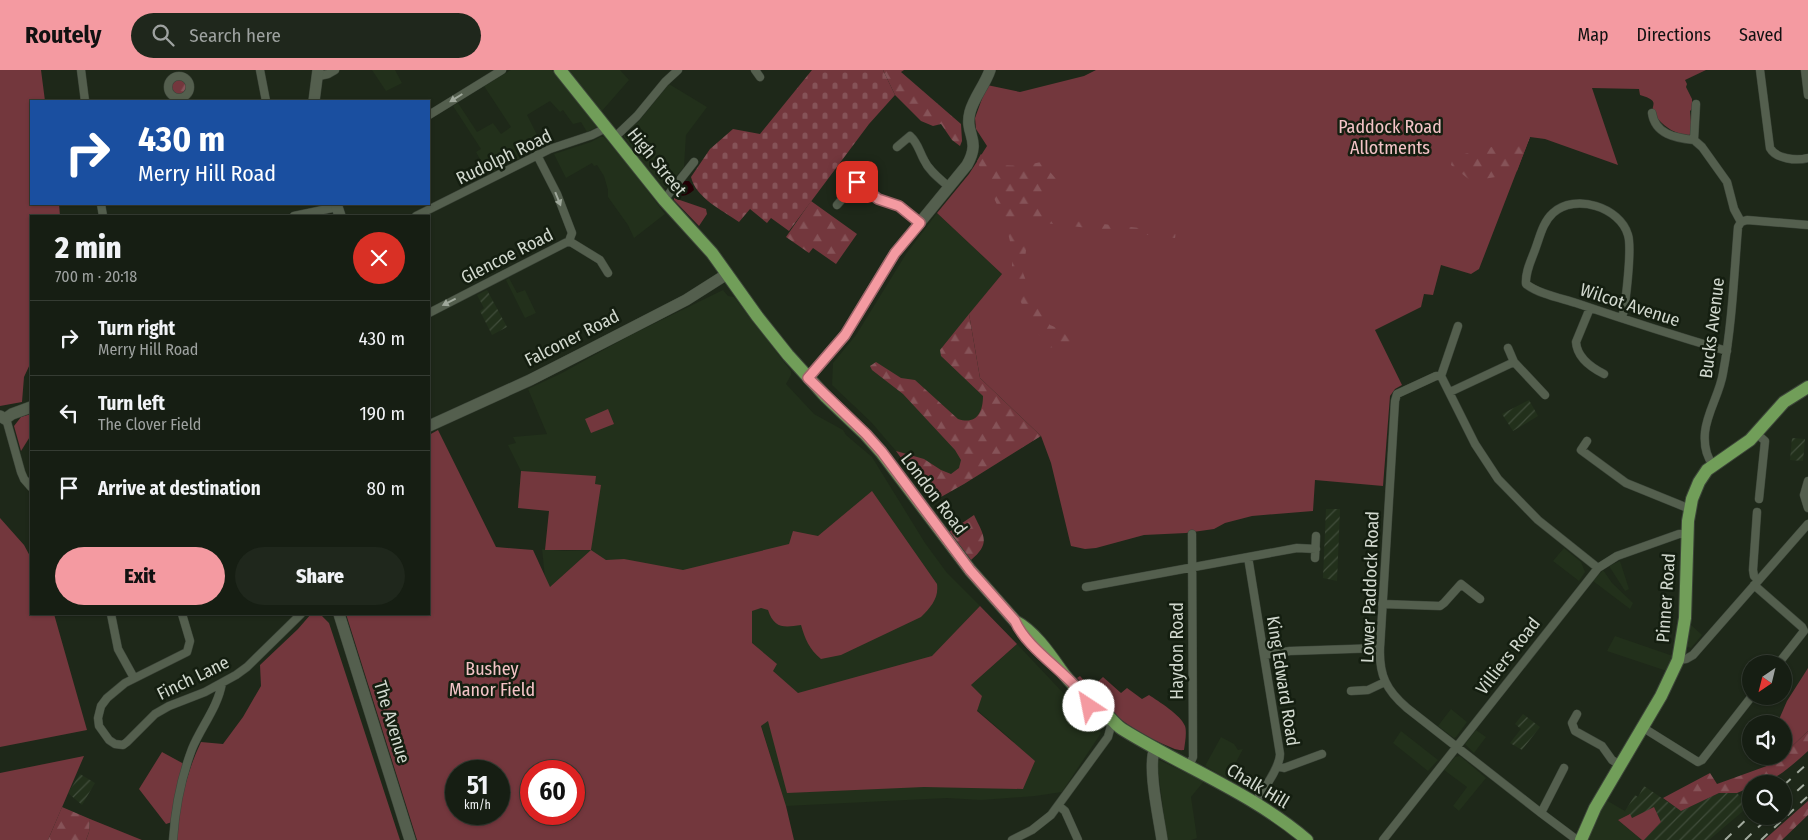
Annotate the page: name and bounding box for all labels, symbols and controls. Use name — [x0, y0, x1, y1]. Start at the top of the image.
search box — [131, 13, 481, 58]
text: Routely — [25, 21, 101, 49]
icon: search — [149, 21, 177, 49]
text: Search here — [189, 24, 281, 47]
text: Map — [1577, 24, 1609, 46]
text: Directions — [1637, 24, 1711, 46]
text: Saved — [1739, 24, 1783, 46]
one-way arrow — [449, 94, 462, 103]
park label: Paddock Road Allotments — [1338, 116, 1442, 159]
text: 430 m — [138, 118, 225, 160]
icon: right — [55, 120, 120, 185]
street label: High Street — [623, 123, 691, 201]
street label: Rudolph Road — [453, 124, 555, 190]
text: Merry Hill Road — [138, 160, 276, 187]
pin — [836, 161, 878, 203]
icon: arrive — [843, 168, 871, 196]
one-way arrow — [555, 192, 563, 206]
street label: Glencoe Road — [457, 223, 557, 289]
text: 2 min — [55, 230, 121, 266]
button: close — [353, 232, 405, 284]
text: 700 m · 20:18 — [55, 267, 137, 286]
street label: Bucks Avenue — [1695, 276, 1729, 380]
street label: Wilcot Avenue — [1577, 279, 1683, 332]
one-way arrow — [442, 298, 456, 306]
street label: Falconer Road — [521, 305, 623, 371]
text: Turn right — [98, 317, 175, 340]
icon: right — [55, 324, 83, 352]
text: 430 m — [359, 327, 405, 350]
text: Merry Hill Road — [98, 340, 198, 359]
text: Turn left — [98, 392, 165, 415]
icon: left — [55, 399, 83, 427]
text: 190 m — [359, 402, 405, 425]
text: The Clover Field — [98, 415, 201, 434]
street label: London Road — [896, 449, 972, 539]
icon: arrive — [55, 474, 83, 502]
text: Arrive at destination — [98, 477, 261, 500]
text: 80 m — [367, 477, 405, 500]
street label: Lower Paddock Road — [1356, 511, 1384, 663]
button: Exit — [55, 547, 225, 605]
button: Share — [235, 547, 405, 605]
street label: Pinner Road — [1652, 553, 1680, 643]
street label: Haydon Road — [1166, 602, 1188, 700]
street label: Villiers Road — [1471, 613, 1545, 699]
street label: King Edward Road — [1262, 614, 1304, 748]
street label: Finch Lane — [153, 651, 233, 705]
north arrow — [1742, 655, 1792, 705]
map controls — [1742, 655, 1792, 825]
park label: Bushey Manor Field — [449, 658, 535, 701]
street label: The Avenue — [369, 678, 415, 766]
position arrow — [1062, 679, 1114, 731]
button: sound — [1742, 715, 1792, 765]
street label: Chalk Hill — [1223, 759, 1294, 813]
speed limit sign: 60 — [520, 760, 585, 825]
text: 51 — [467, 771, 488, 801]
button: search — [1742, 775, 1792, 825]
text: km/h — [464, 798, 491, 812]

